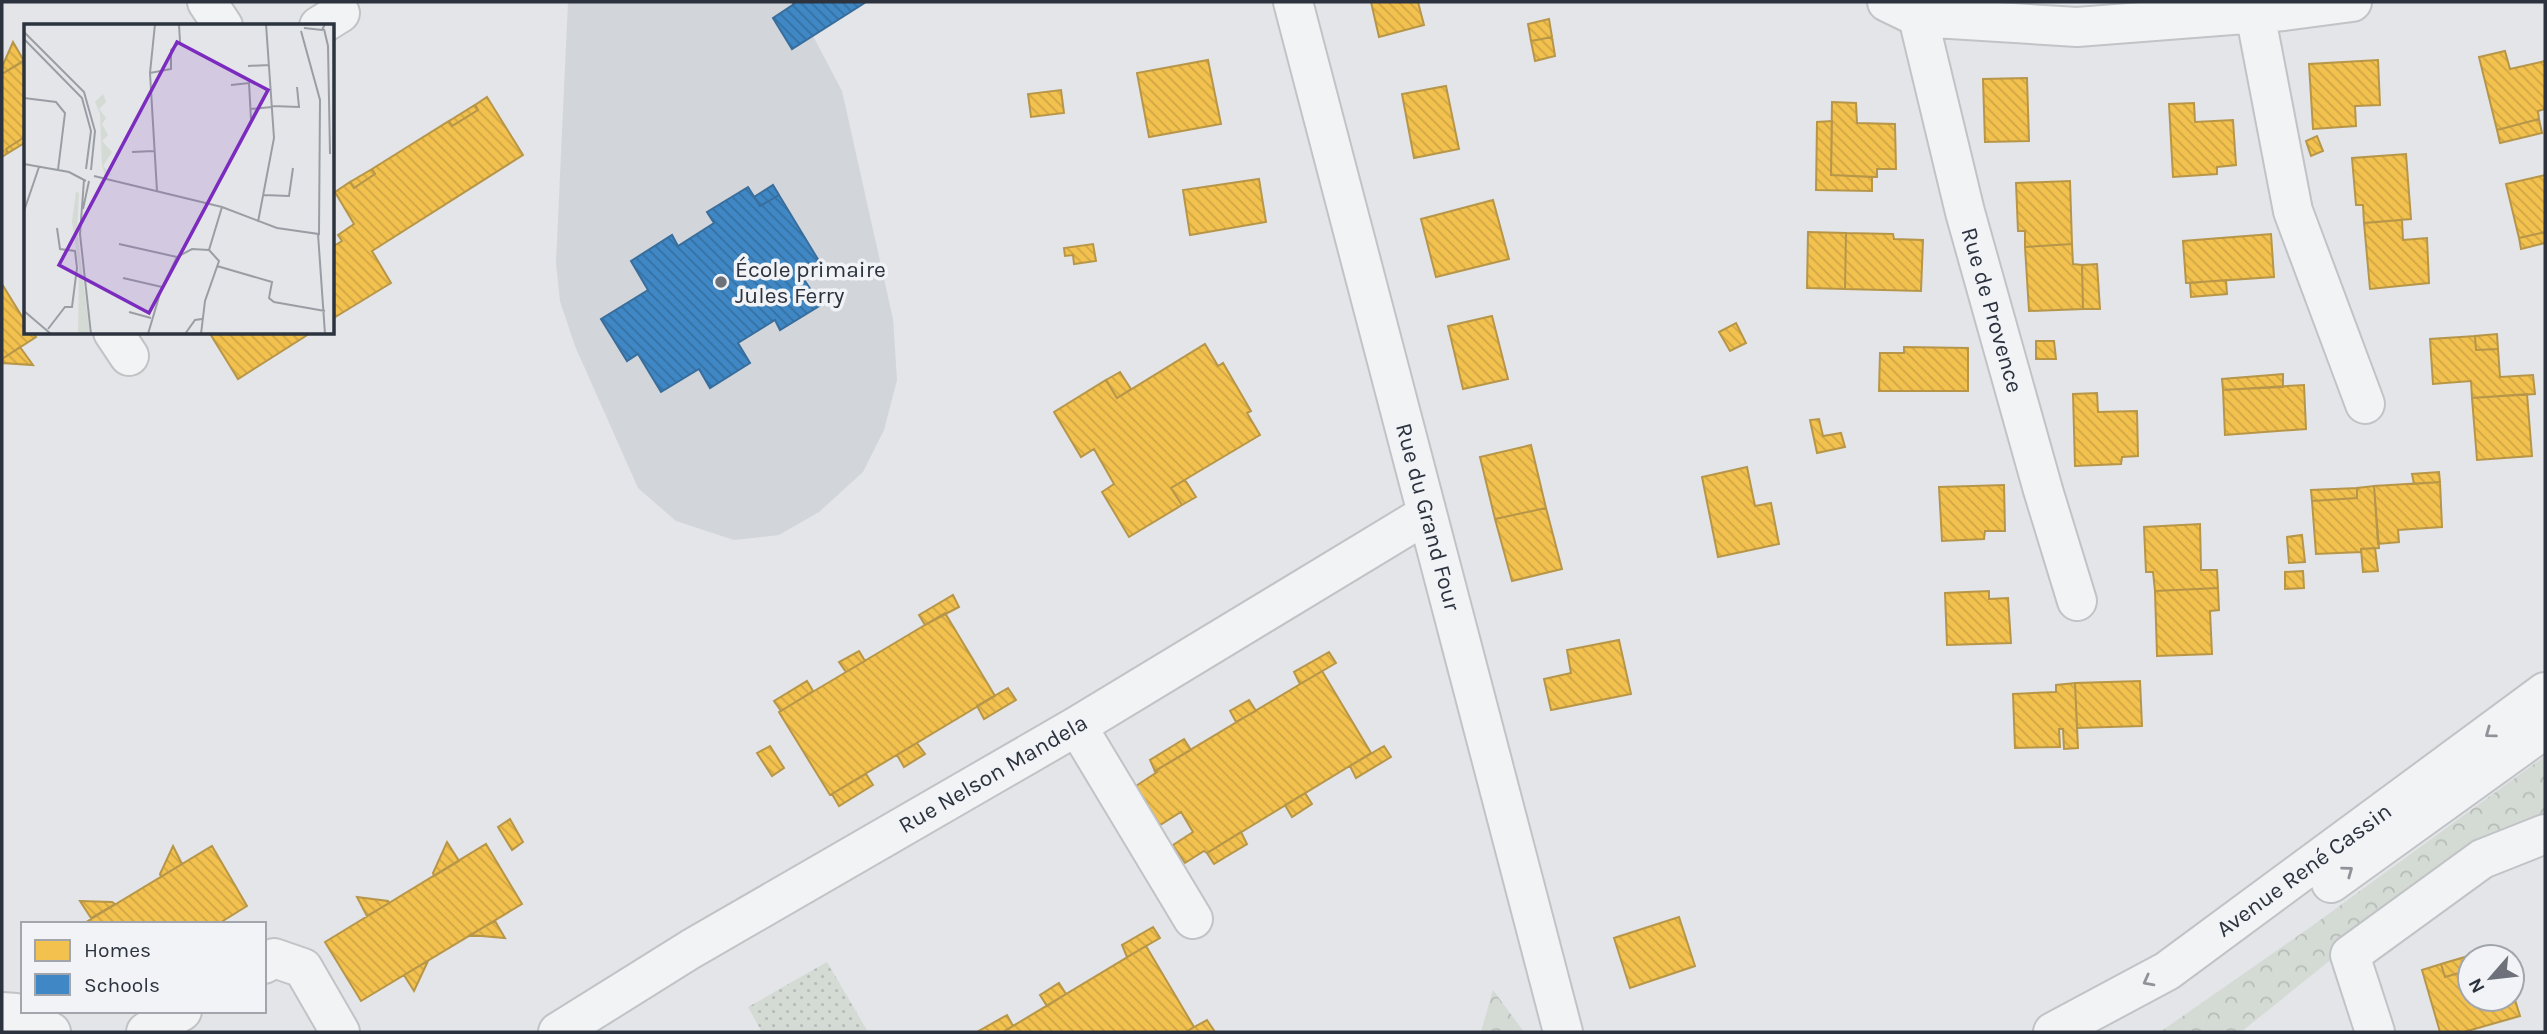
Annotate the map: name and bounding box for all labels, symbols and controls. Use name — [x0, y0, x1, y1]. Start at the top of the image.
inset map — [24, 24, 334, 334]
street label: Rue de Provence — [1955, 224, 2029, 396]
place label: École primaire Jules Ferry — [735, 256, 886, 309]
marker: École primaire Jules Ferry — [713, 274, 729, 290]
street label: Rue du Grand Four — [1390, 420, 1466, 615]
street label: Rue Nelson Mandela — [894, 709, 1092, 839]
one-way arrow — [2485, 724, 2498, 737]
street label: Avenue René Cassin — [2211, 797, 2397, 943]
one-way arrow — [2340, 867, 2353, 879]
legend — [21, 922, 266, 1013]
text: Homes — [84, 938, 151, 962]
north arrow — [2456, 943, 2526, 1013]
text: Schools — [84, 973, 160, 997]
one-way arrow — [2143, 973, 2155, 987]
text: N — [2464, 974, 2490, 997]

